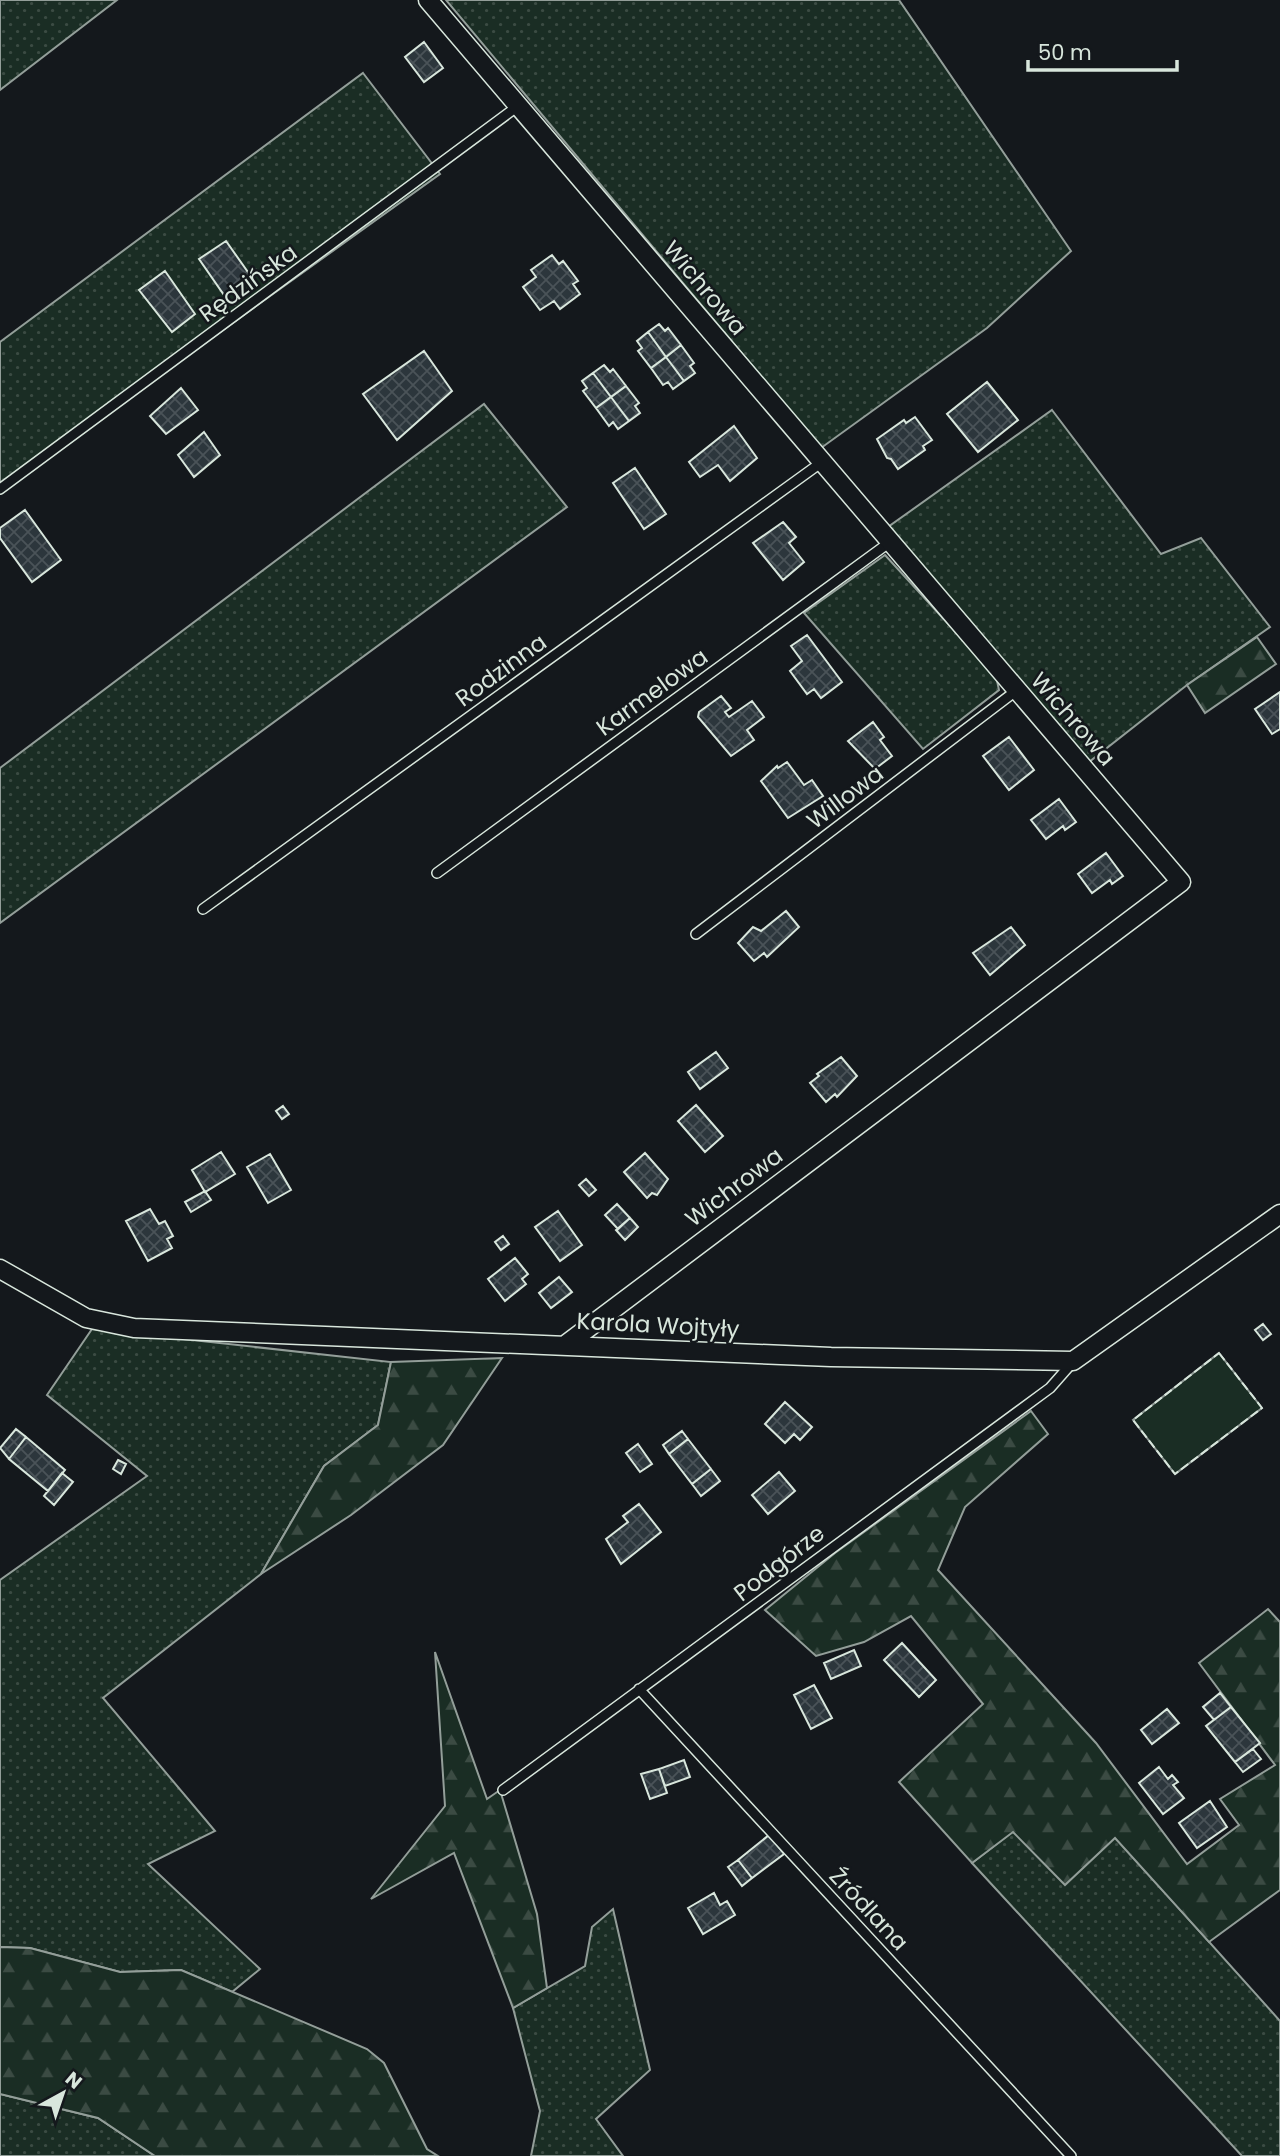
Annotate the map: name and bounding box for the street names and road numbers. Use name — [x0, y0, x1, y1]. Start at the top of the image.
street label: Wichrowa — [656, 234, 754, 342]
street label: Rędzińska — [192, 237, 304, 329]
street label: Rodzinna — [449, 626, 553, 714]
street label: Karmelowa — [590, 641, 714, 743]
street label: Wichrowa — [1023, 665, 1123, 773]
street label: Willowa — [800, 758, 890, 836]
street label: Wichrowa — [679, 1140, 789, 1234]
street label: Karola Wojtyły — [576, 1305, 740, 1345]
street label: Podgórze — [727, 1517, 831, 1609]
street label: Źródlana — [822, 1861, 916, 1957]

